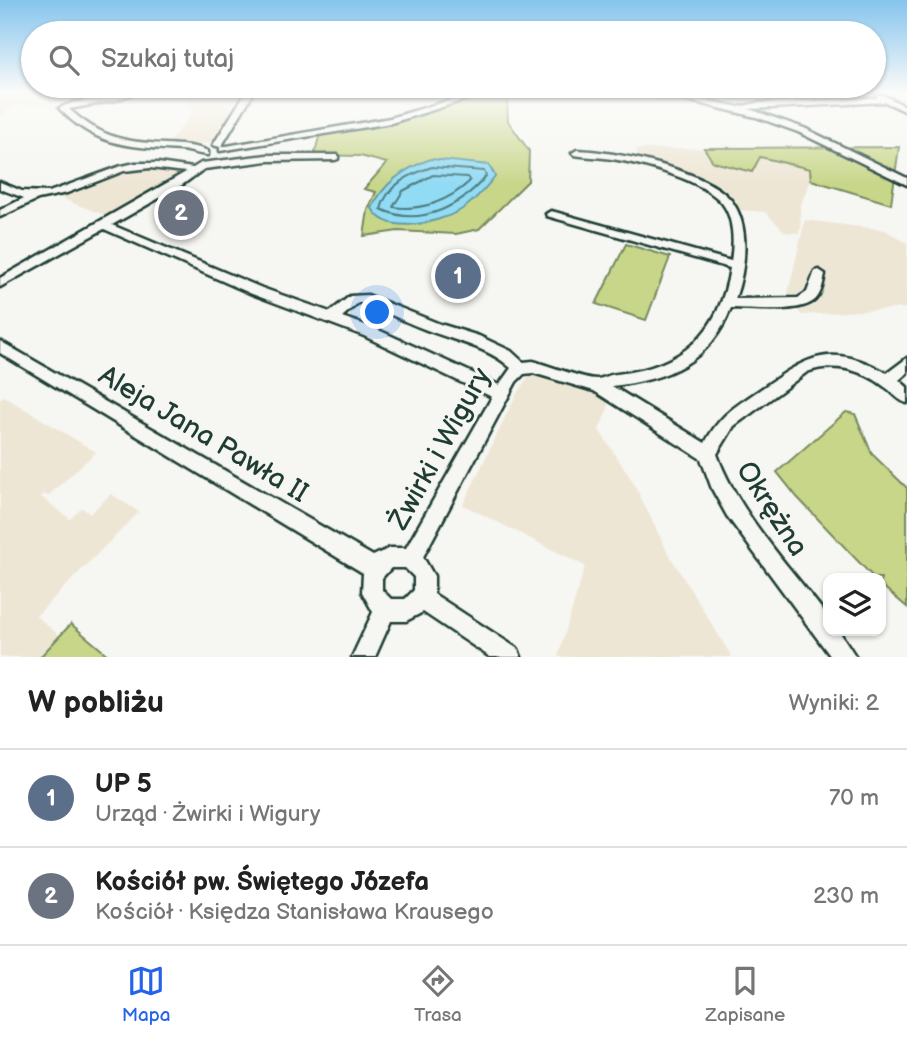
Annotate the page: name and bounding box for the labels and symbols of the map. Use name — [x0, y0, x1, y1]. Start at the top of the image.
pin: 2 — [158, 187, 204, 239]
pin: 1 — [435, 250, 481, 302]
your location — [360, 295, 394, 329]
street label: Aleja Jana Pawła II — [93, 359, 314, 510]
street label: Żwirki i Wigury — [381, 361, 499, 536]
street label: Okrężna — [729, 455, 815, 562]

